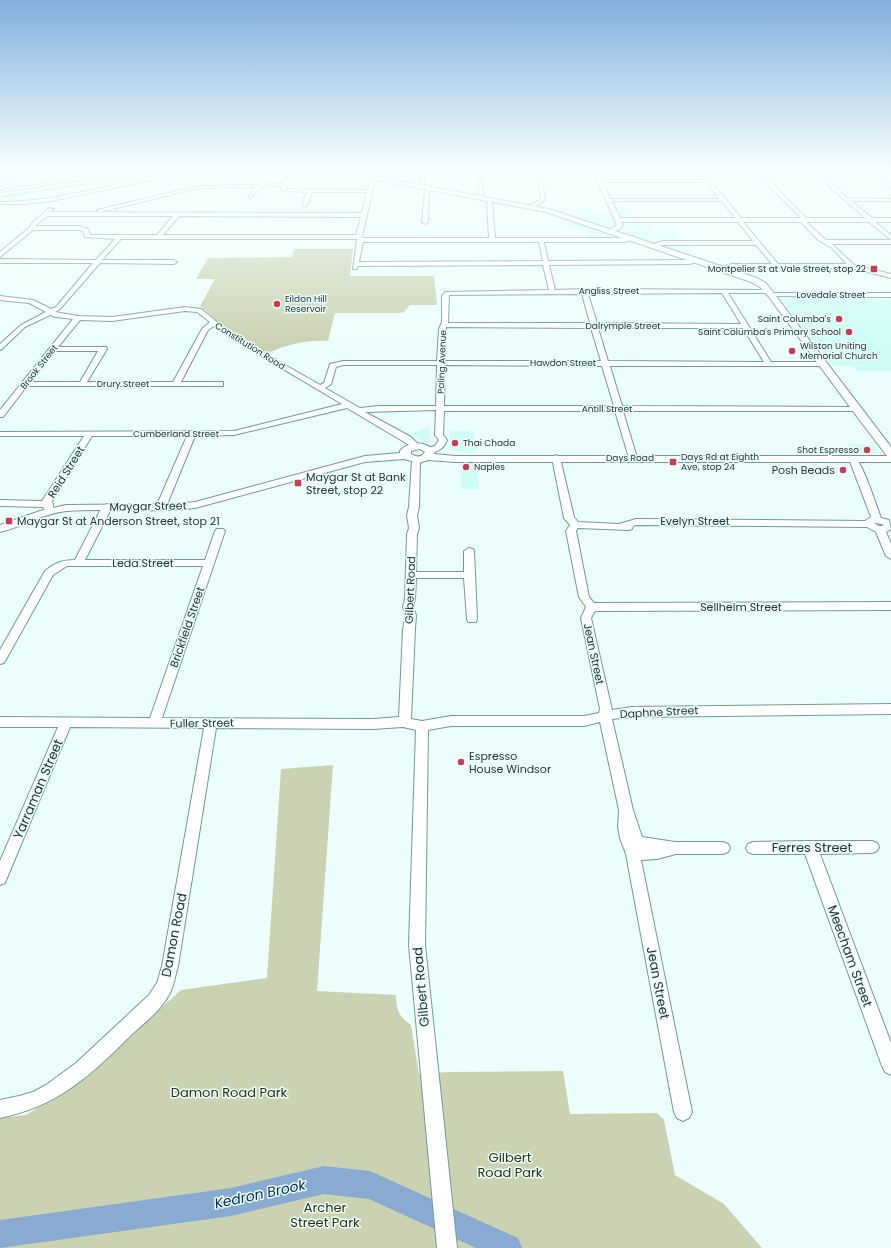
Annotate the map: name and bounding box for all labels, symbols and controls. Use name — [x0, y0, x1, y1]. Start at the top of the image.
place label: Montpelier St at Vale Street, stop 22 — [708, 263, 866, 275]
marker: Montpelier St at Vale Street, stop 22 — [869, 264, 879, 274]
street label: Angliss Street — [579, 285, 639, 297]
street label: Lovedale Street — [797, 289, 866, 301]
place label: Eildon Hill Reservoir — [285, 293, 327, 315]
marker: Eildon Hill Reservoir — [272, 299, 282, 309]
place label: Saint Columba's — [758, 313, 831, 325]
marker: Saint Columba's — [834, 314, 844, 324]
street label: Constitution Road — [213, 320, 287, 372]
street label: Dalrymple Street — [586, 320, 661, 332]
place label: Saint Columba's Primary School — [698, 326, 841, 338]
marker: Saint Columba's Primary School — [844, 327, 854, 337]
street label: Paling Avenue — [435, 330, 449, 394]
place label: Wilston Uniting Memorial Church — [800, 340, 878, 362]
street label: Brook Street — [18, 342, 60, 392]
marker: Wilston Uniting Memorial Church — [787, 346, 797, 356]
street label: Hawdon Street — [530, 357, 596, 369]
street label: Drury Street — [97, 378, 149, 390]
street label: Antill Street — [582, 403, 632, 415]
street label: Cumberland Street — [133, 428, 219, 440]
place label: Thai Chada — [463, 437, 515, 449]
marker: Thai Chada — [450, 438, 460, 448]
street label: Reid Street — [44, 443, 88, 501]
place label: Shot Espresso — [797, 444, 859, 456]
marker: Shot Espresso — [862, 445, 872, 455]
place label: Days Rd at Eighth Ave, stop 24 — [681, 451, 759, 473]
street label: Days Road — [606, 452, 654, 464]
marker: Days Rd at Eighth Ave, stop 24 — [668, 457, 678, 467]
place label: Naples — [474, 461, 505, 473]
marker: Naples — [461, 462, 471, 472]
place label: Posh Beads — [772, 462, 835, 478]
marker: Posh Beads — [838, 465, 848, 475]
place label: Maygar St at Bank Street, stop 22 — [306, 469, 406, 498]
marker: Maygar St at Bank Street, stop 22 — [293, 478, 303, 488]
street label: Maygar Street — [109, 497, 187, 515]
place label: Maygar St at Anderson Street, stop 21 — [17, 513, 220, 529]
street label: Evelyn Street — [660, 513, 730, 529]
marker: Maygar St at Anderson Street, stop 21 — [4, 516, 14, 526]
street label: Leda Street — [112, 555, 174, 571]
street label: Gilbert Road — [401, 556, 419, 624]
street label: Brickfield Street — [166, 585, 208, 669]
street label: Sellheim Street — [700, 599, 782, 615]
street label: Jean Street — [580, 622, 608, 686]
street label: Daphne Street — [619, 702, 699, 722]
street label: Fuller Street — [170, 714, 234, 732]
street label: Yarraman Street — [8, 736, 68, 842]
place label: Espresso House Windsor — [469, 748, 551, 777]
marker: Espresso House Windsor — [456, 757, 466, 767]
street label: Ferres Street — [772, 838, 853, 857]
street label: Damon Road — [157, 891, 191, 979]
street label: Meecham Street — [823, 902, 877, 1010]
street label: Jean Street — [642, 945, 674, 1021]
street label: Gilbert Road — [408, 946, 434, 1028]
park label: Damon Road Park — [171, 1083, 288, 1102]
park label: Gilbert Road Park — [477, 1148, 543, 1182]
water label: Kedron Brook — [213, 1174, 308, 1213]
park label: Archer Street Park — [290, 1198, 360, 1232]

